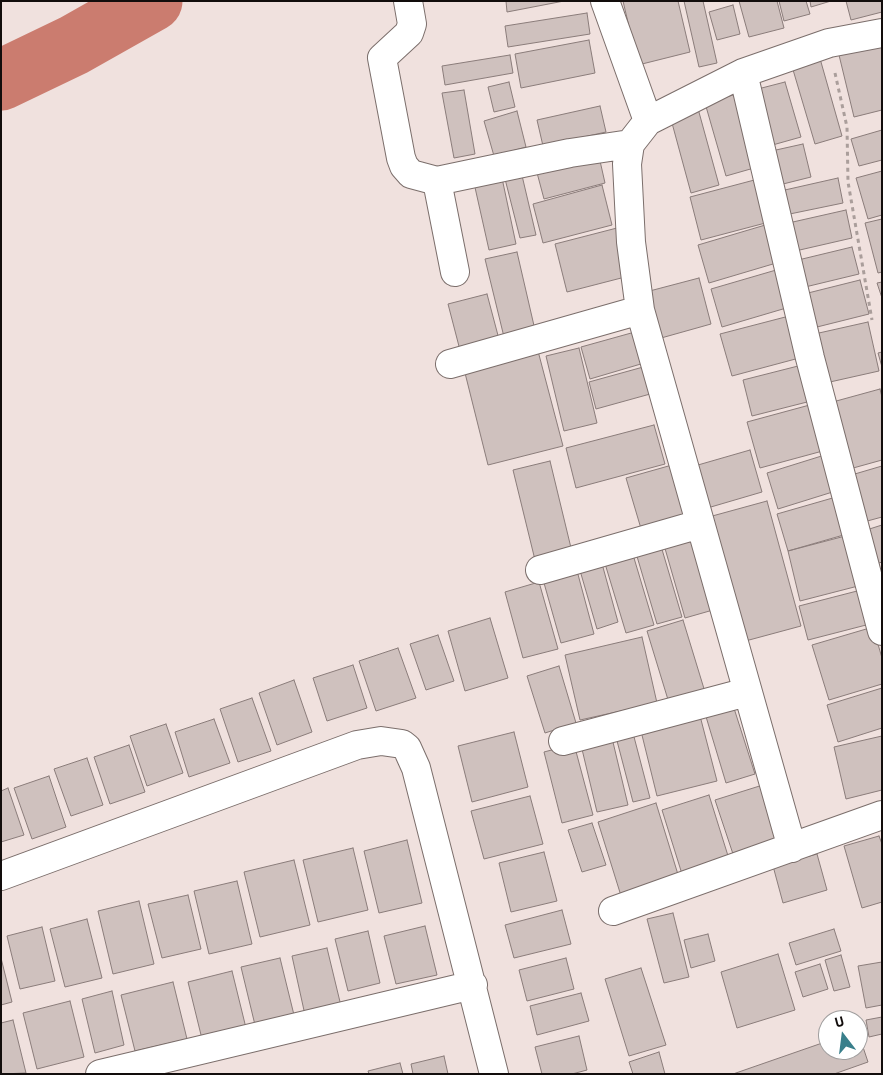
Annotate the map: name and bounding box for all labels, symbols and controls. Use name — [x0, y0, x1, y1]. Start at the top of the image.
north arrow — [818, 1010, 868, 1060]
text: U — [832, 1010, 846, 1032]

